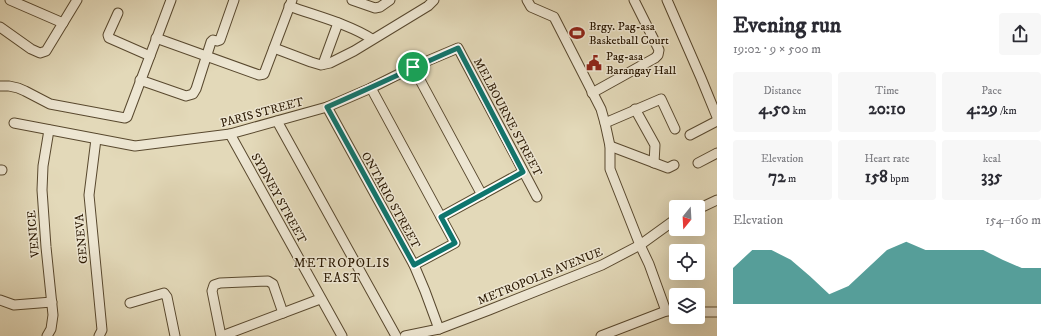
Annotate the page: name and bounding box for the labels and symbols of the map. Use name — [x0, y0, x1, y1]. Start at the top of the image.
place label: Brgy. Pag-asa Basketball Court — [589, 19, 669, 48]
sports icon: Brgy. Pag-asa Basketball Court — [568, 24, 586, 42]
place label: Pag-asa Barangay Hall — [606, 49, 676, 78]
pin — [396, 50, 430, 84]
public building icon: Pag-asa Barangay Hall — [585, 54, 603, 72]
street label: MELBOURNE STREET — [470, 56, 545, 179]
street label: PARIS STREET — [219, 94, 305, 131]
street label: ONTARIO STREET — [358, 149, 423, 251]
street label: SYDNEY STREET — [248, 151, 310, 246]
north arrow — [669, 200, 705, 236]
street label: VENICE — [24, 209, 43, 259]
street label: GENEVA — [72, 213, 91, 265]
street label: METROPOLIS AVENUE — [475, 244, 605, 308]
district label: METROPOLIS EAST — [294, 255, 390, 286]

